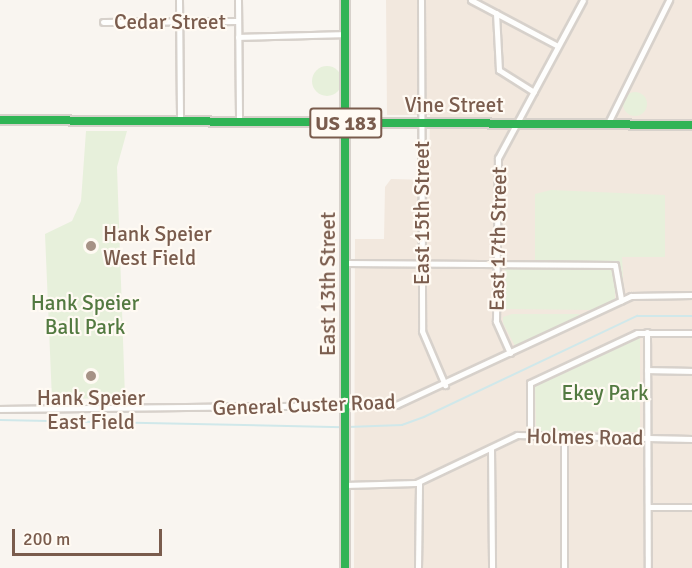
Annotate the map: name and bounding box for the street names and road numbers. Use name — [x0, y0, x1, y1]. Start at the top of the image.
street label: Cedar Street — [114, 9, 226, 35]
street label: Vine Street — [404, 92, 504, 118]
road number: US 183 — [308, 106, 384, 140]
street label: East 15th Street — [409, 141, 435, 285]
street label: East 17th Street — [484, 167, 512, 311]
street label: East 13th Street — [315, 212, 341, 356]
street label: General Custer Road — [212, 389, 396, 421]
street label: Holmes Road — [526, 423, 644, 451]

